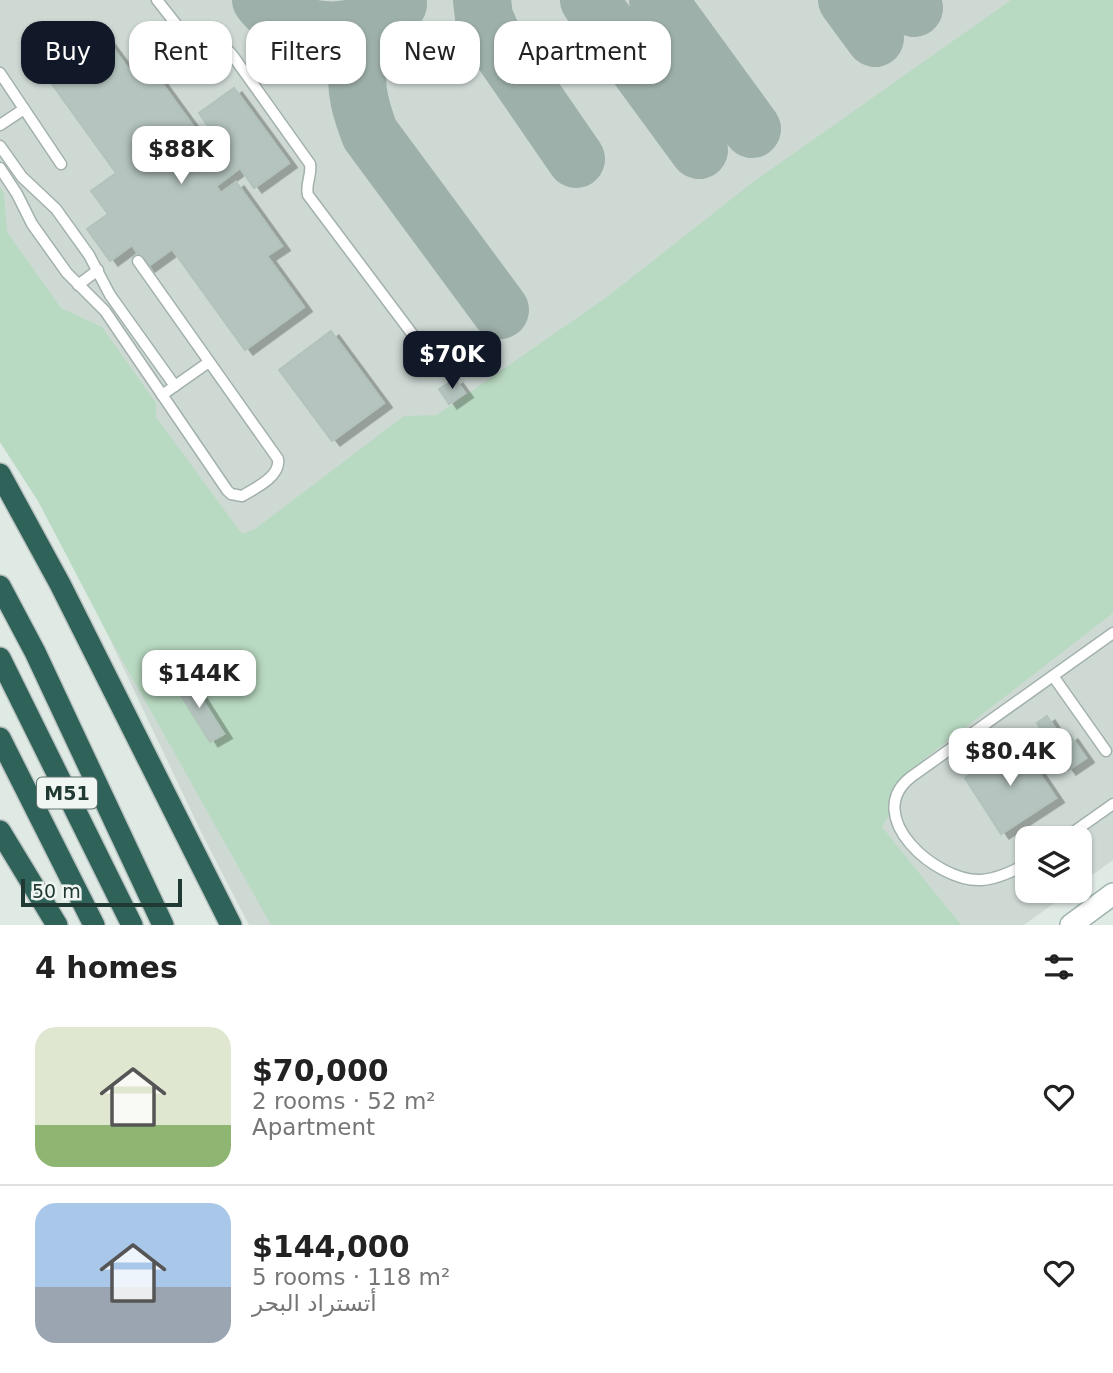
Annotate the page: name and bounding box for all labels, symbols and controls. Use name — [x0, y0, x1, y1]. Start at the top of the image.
chip: Buy — [21, 21, 115, 84]
chip: Rent — [129, 21, 232, 84]
chip: Filters — [246, 21, 366, 84]
chip: New — [380, 21, 480, 84]
chip: Apartment — [494, 21, 671, 84]
pin: $88K — [140, 127, 222, 186]
text: $88K — [148, 136, 214, 162]
pin: $70K — [411, 332, 493, 391]
text: $70K — [419, 341, 485, 367]
pin: $144K — [150, 650, 248, 710]
text: $144K — [158, 660, 240, 686]
pin: $80.4K — [953, 728, 1067, 788]
text: $80.4K — [965, 738, 1055, 764]
road number: M51 — [37, 778, 97, 808]
map controls — [1015, 826, 1092, 903]
button: layers — [1015, 826, 1092, 903]
scale bar — [21, 876, 182, 908]
text: 50 m — [32, 880, 81, 902]
icon: filters — [1040, 948, 1078, 986]
text: 4 homes — [35, 950, 178, 985]
text: $70,000 — [252, 1053, 389, 1088]
icon: home — [91, 1055, 175, 1139]
icon: heart — [1040, 1078, 1078, 1116]
text: 2 rooms · 52 m² — [252, 1088, 436, 1114]
text: Apartment — [252, 1114, 375, 1140]
text: $144,000 — [252, 1229, 410, 1264]
icon: home — [91, 1231, 175, 1315]
icon: heart — [1040, 1254, 1078, 1292]
text: 5 rooms · 118 m² — [252, 1264, 450, 1290]
text: أتستراد البحر — [252, 1290, 377, 1316]

